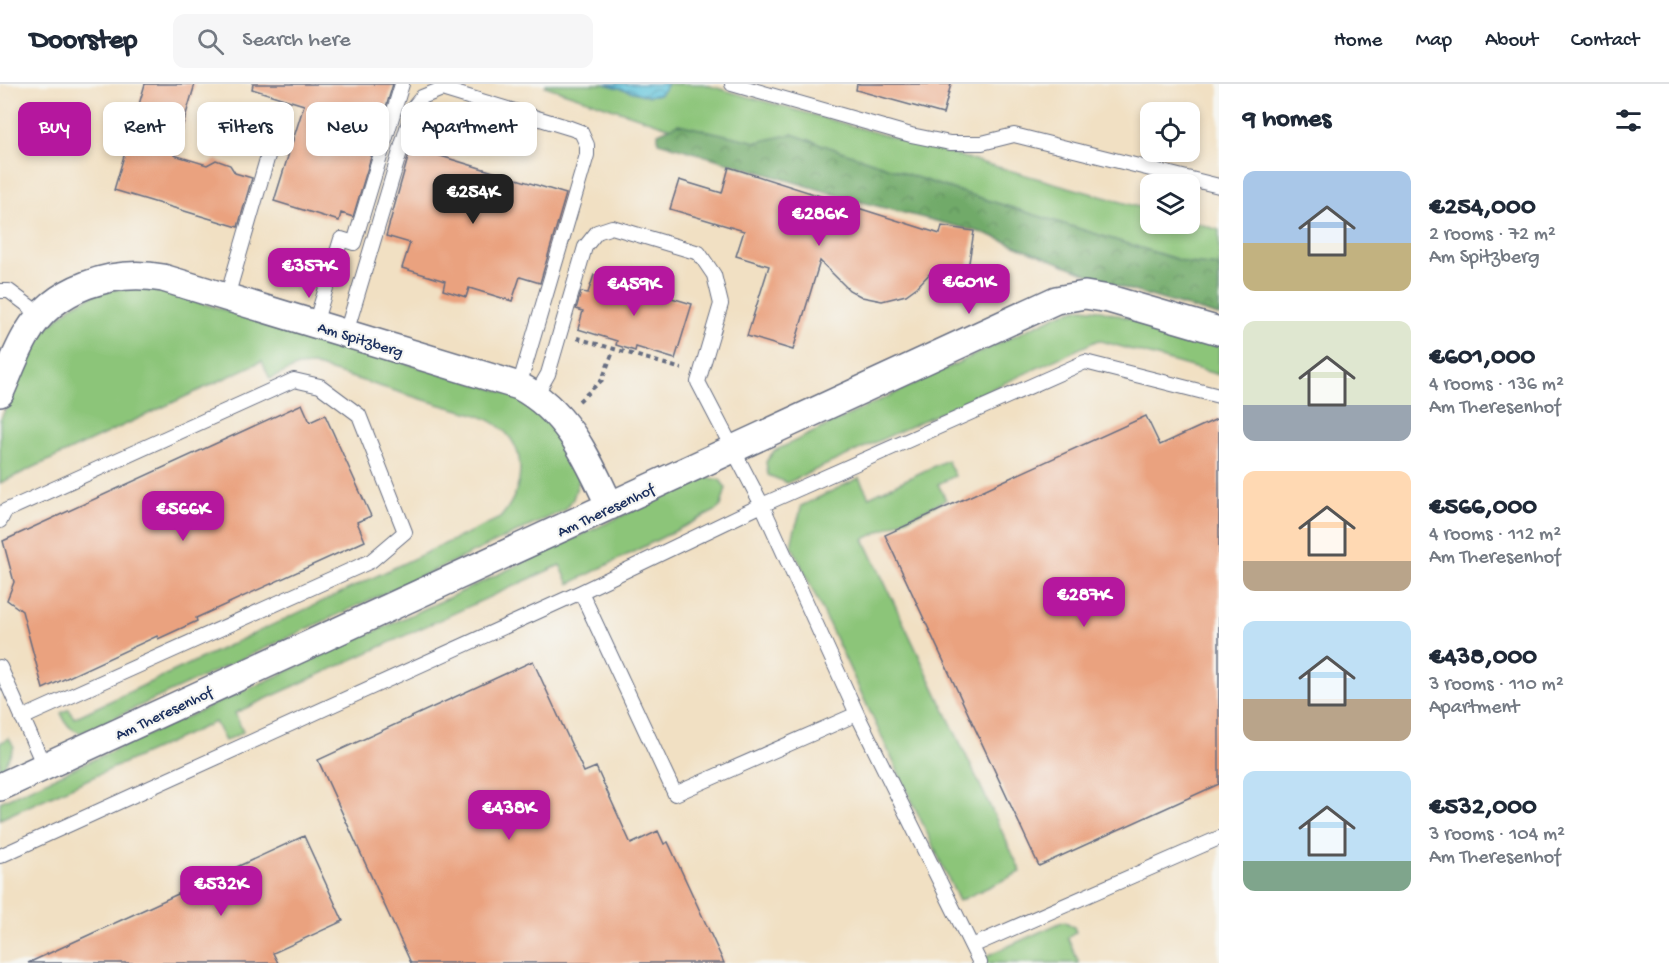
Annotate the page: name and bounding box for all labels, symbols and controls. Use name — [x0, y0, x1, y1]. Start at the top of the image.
search box — [173, 14, 593, 68]
text: Doorstep — [30, 25, 137, 58]
icon: search — [194, 25, 227, 58]
text: Search here — [242, 28, 351, 54]
text: Home — [1334, 29, 1382, 54]
text: Map — [1415, 29, 1452, 54]
text: About — [1485, 29, 1538, 54]
text: Contact — [1571, 29, 1639, 54]
chip: Buy — [18, 102, 91, 156]
chip: Rent — [103, 102, 185, 156]
chip: Filters — [197, 102, 294, 156]
chip: New — [306, 102, 389, 156]
chip: Apartment — [401, 102, 537, 156]
map controls — [1140, 102, 1200, 234]
button: locate — [1140, 102, 1200, 162]
icon: filters — [1612, 104, 1645, 137]
text: 9 homes — [1243, 105, 1331, 136]
pin: €254K — [431, 174, 515, 225]
button: layers — [1140, 174, 1200, 234]
text: €254K — [447, 182, 499, 205]
text: €254,000 — [1429, 193, 1536, 224]
icon: home — [1291, 195, 1363, 267]
pin: €286K — [777, 196, 861, 247]
text: €286K — [792, 204, 846, 227]
text: 2 rooms · 72 m² — [1429, 224, 1556, 247]
text: Am Spitzberg — [1429, 247, 1540, 270]
pin: €357K — [267, 248, 351, 299]
text: €357K — [282, 256, 336, 279]
pin: €601K — [927, 264, 1011, 315]
pin: €459K — [592, 266, 676, 317]
text: €601K — [943, 272, 995, 295]
text: €459K — [608, 274, 660, 297]
street label: Am Spitzberg — [315, 319, 405, 363]
text: €601,000 — [1429, 343, 1535, 374]
icon: home — [1291, 345, 1363, 417]
text: 4 rooms · 136 m² — [1429, 374, 1564, 397]
text: Am Theresenhof — [1429, 397, 1560, 420]
street label: Am Theresenhof — [555, 481, 659, 543]
pin: €566K — [141, 491, 225, 542]
text: €566,000 — [1429, 493, 1537, 524]
icon: home — [1291, 495, 1363, 567]
text: €566K — [156, 499, 210, 522]
text: 4 rooms · 112 m² — [1429, 524, 1561, 547]
text: Am Theresenhof — [1429, 547, 1560, 570]
pin: €287K — [1042, 577, 1126, 628]
text: €287K — [1057, 585, 1111, 608]
text: €438,000 — [1429, 643, 1537, 674]
icon: home — [1291, 645, 1363, 717]
text: 3 rooms · 110 m² — [1429, 674, 1564, 697]
street label: Am Theresenhof — [113, 684, 217, 746]
text: Apartment — [1429, 697, 1519, 720]
pin: €438K — [467, 790, 551, 841]
text: €532,000 — [1429, 793, 1537, 824]
icon: home — [1291, 795, 1363, 867]
text: €438K — [482, 798, 536, 821]
text: 3 rooms · 104 m² — [1429, 824, 1565, 847]
text: Am Theresenhof — [1429, 847, 1560, 870]
pin: €532K — [179, 866, 263, 917]
text: €532K — [194, 874, 248, 897]

